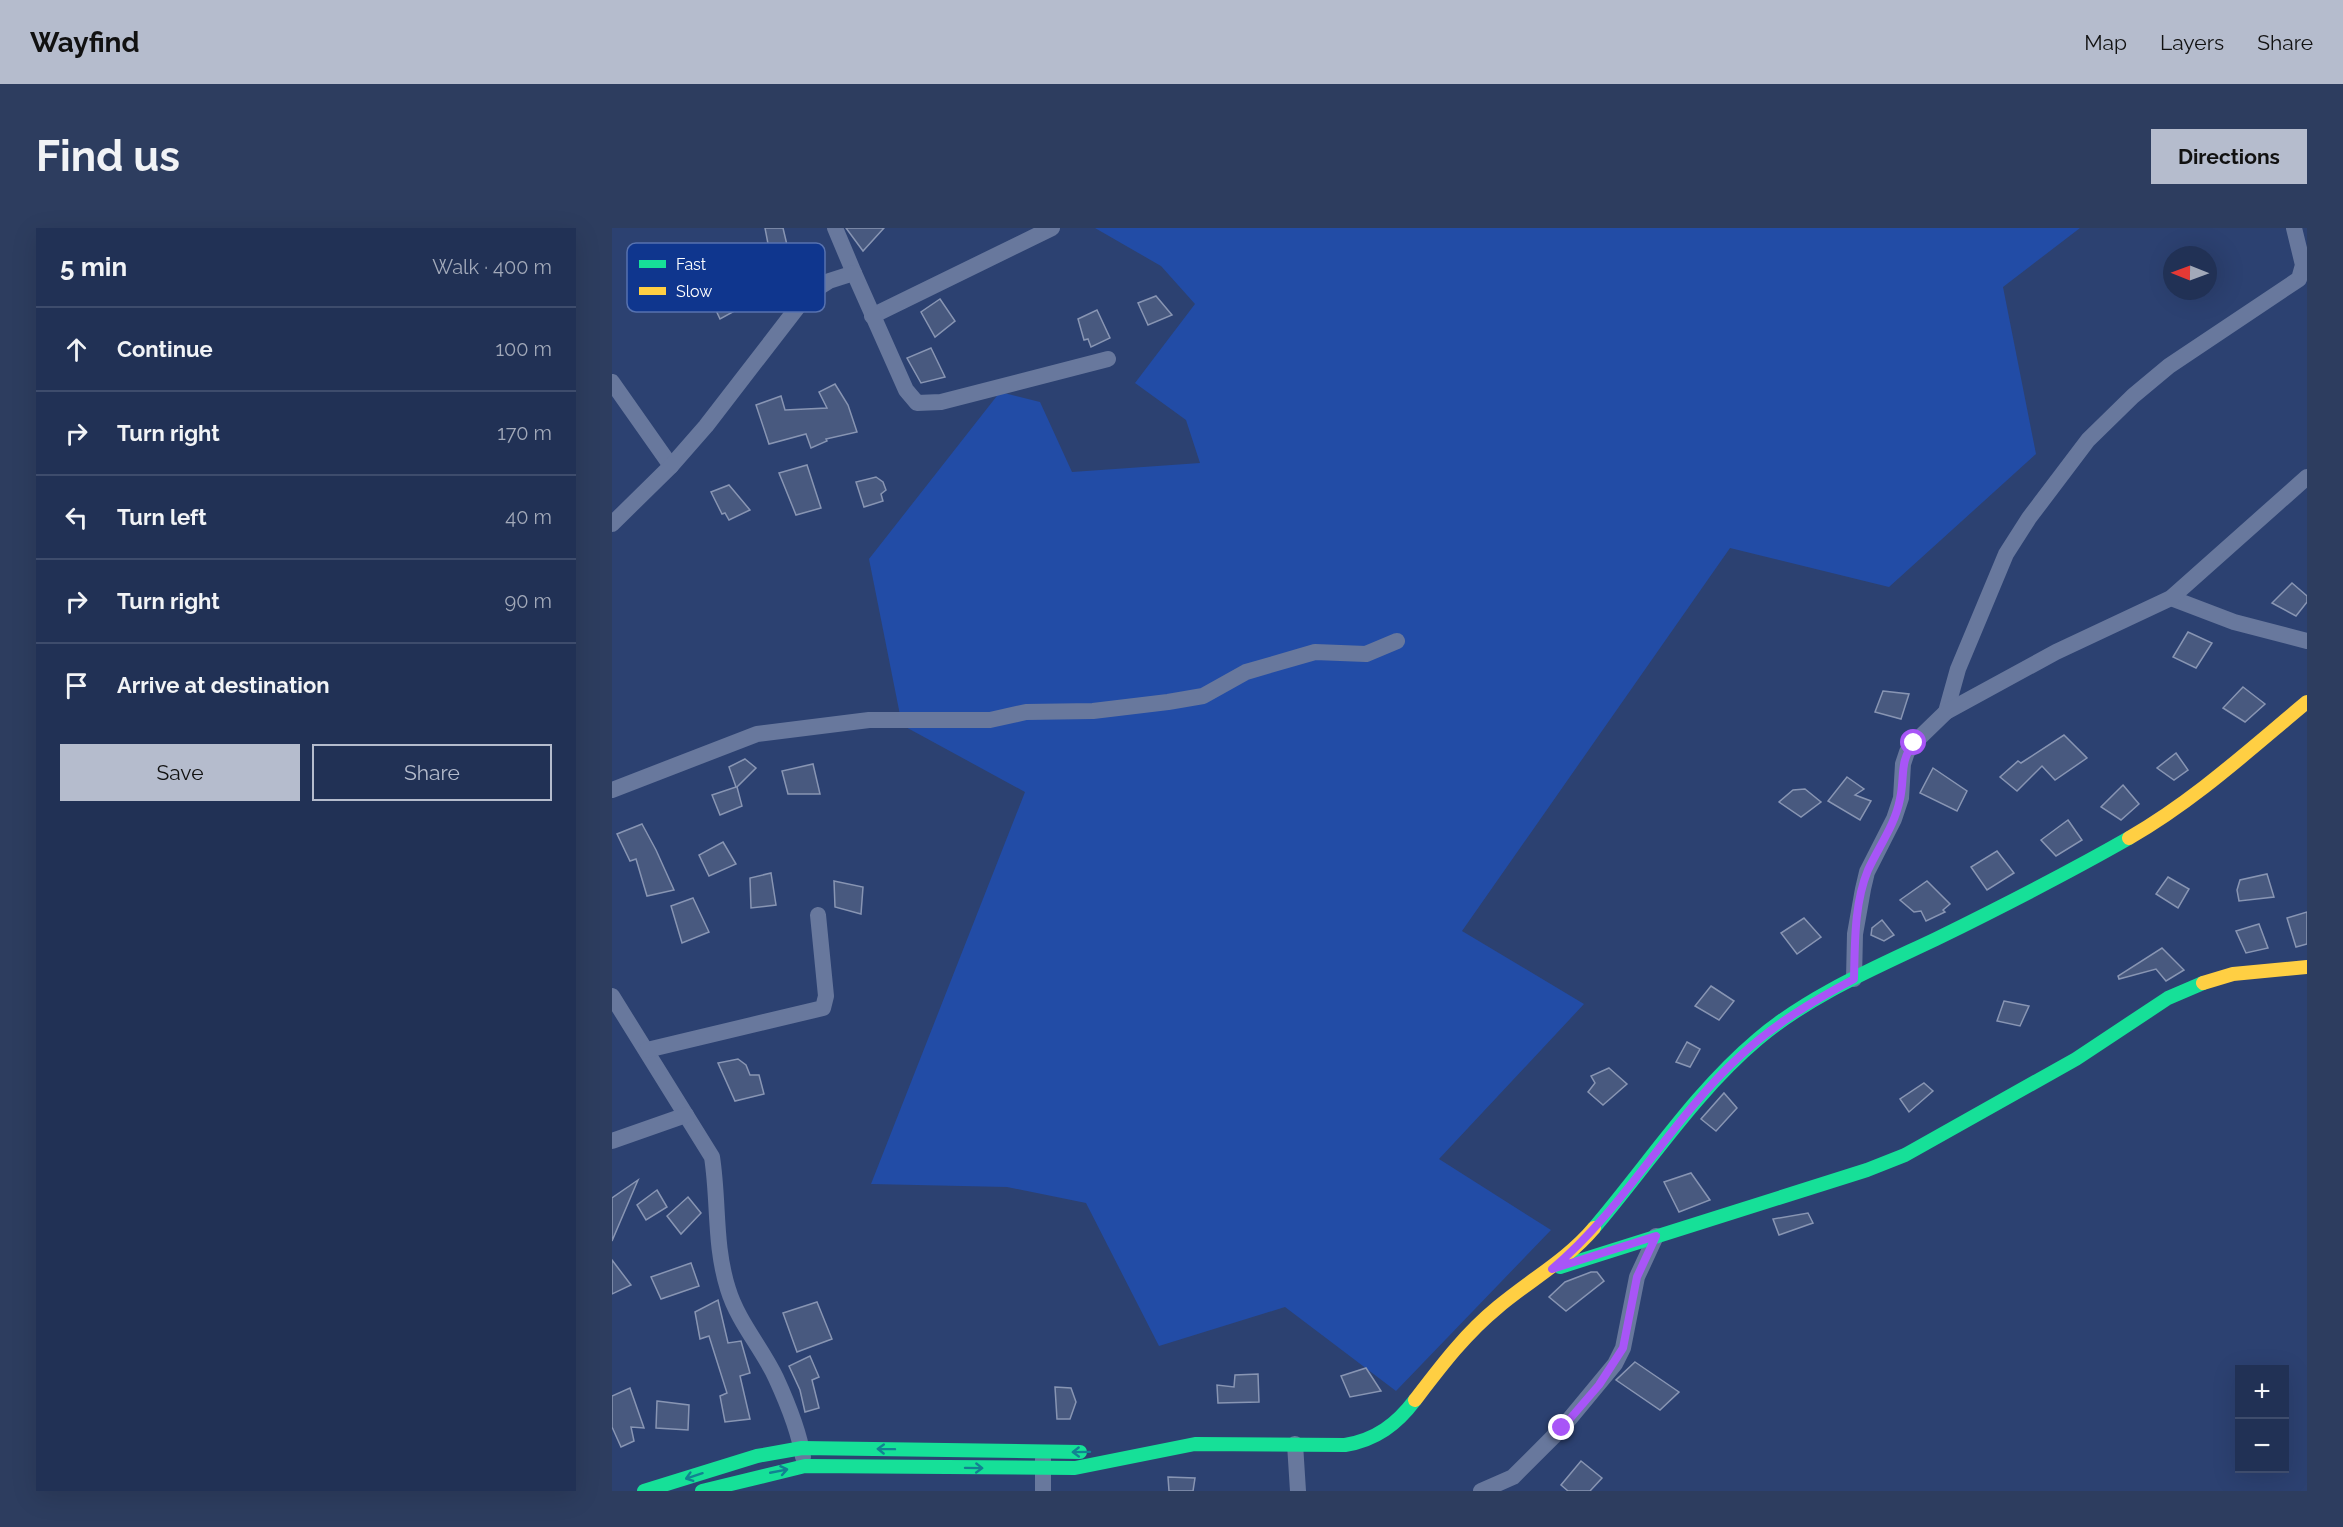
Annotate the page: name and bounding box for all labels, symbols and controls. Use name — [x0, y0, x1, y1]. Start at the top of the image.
text: Wayfind — [30, 26, 140, 59]
text: Map — [2084, 30, 2127, 55]
text: Layers — [2160, 30, 2224, 55]
text: Share — [2257, 30, 2313, 55]
button: Directions — [2151, 129, 2307, 184]
text: Find us — [36, 132, 180, 181]
legend — [627, 243, 825, 312]
north arrow — [2163, 246, 2217, 300]
text: 5 min — [60, 252, 127, 282]
text: Walk · 400 m — [432, 255, 552, 279]
text: Fast — [676, 255, 707, 274]
text: Slow — [676, 282, 712, 301]
icon: ahead — [60, 333, 93, 366]
text: Continue — [117, 336, 213, 362]
text: 100 m — [495, 337, 552, 361]
icon: right — [60, 417, 93, 450]
text: Turn right — [117, 420, 220, 446]
text: 170 m — [497, 421, 552, 445]
icon: left — [60, 501, 93, 534]
text: Turn left — [117, 504, 207, 530]
text: 40 m — [505, 505, 552, 529]
icon: right — [60, 585, 93, 618]
text: Turn right — [117, 588, 220, 614]
text: 90 m — [505, 589, 552, 613]
icon: arrive — [60, 669, 93, 702]
text: Arrive at destination — [117, 672, 330, 698]
route start — [1900, 729, 1926, 755]
button: Save — [60, 744, 300, 801]
button: Share — [312, 744, 552, 801]
map controls — [2235, 1365, 2289, 1473]
button: + — [2235, 1365, 2289, 1419]
route end — [1548, 1414, 1574, 1440]
button: − — [2235, 1419, 2289, 1473]
one-way arrow — [876, 1443, 896, 1455]
one-way arrow — [1071, 1446, 1091, 1458]
one-way arrow — [963, 1462, 983, 1473]
one-way arrow — [769, 1465, 789, 1476]
one-way arrow — [685, 1471, 704, 1482]

